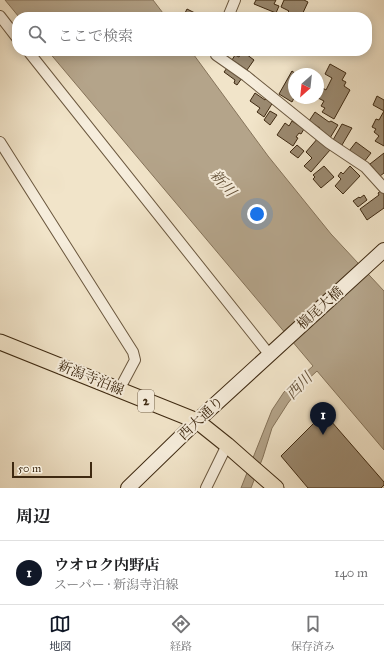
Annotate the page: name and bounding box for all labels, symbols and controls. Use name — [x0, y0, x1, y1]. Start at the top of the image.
search box — [12, 12, 372, 56]
icon: search — [26, 23, 48, 45]
text: ここで検索 — [58, 27, 133, 45]
north arrow — [288, 68, 324, 104]
water label: 新川 — [206, 166, 241, 202]
your location — [247, 204, 267, 224]
street label: 槇尾大橋 — [294, 283, 346, 333]
street label: 新潟寺泊線 — [55, 357, 127, 399]
water label: 西川 — [282, 368, 317, 403]
road number: 2 — [138, 390, 154, 412]
street label: 西大通り — [175, 393, 227, 443]
pin: 1 — [310, 402, 336, 435]
scale bar — [12, 460, 92, 479]
text: 50 m — [18, 462, 41, 475]
text: 周辺 — [16, 506, 50, 527]
text: ウオロク内野店 — [54, 556, 159, 574]
text: 1 — [26, 565, 32, 581]
text: 140 m — [334, 565, 368, 581]
text: スーパー · 新潟寺泊線 — [54, 577, 178, 593]
tab: 地図 — [49, 613, 71, 653]
tab: 経路 — [170, 613, 192, 653]
tab: 保存済み — [291, 613, 335, 653]

